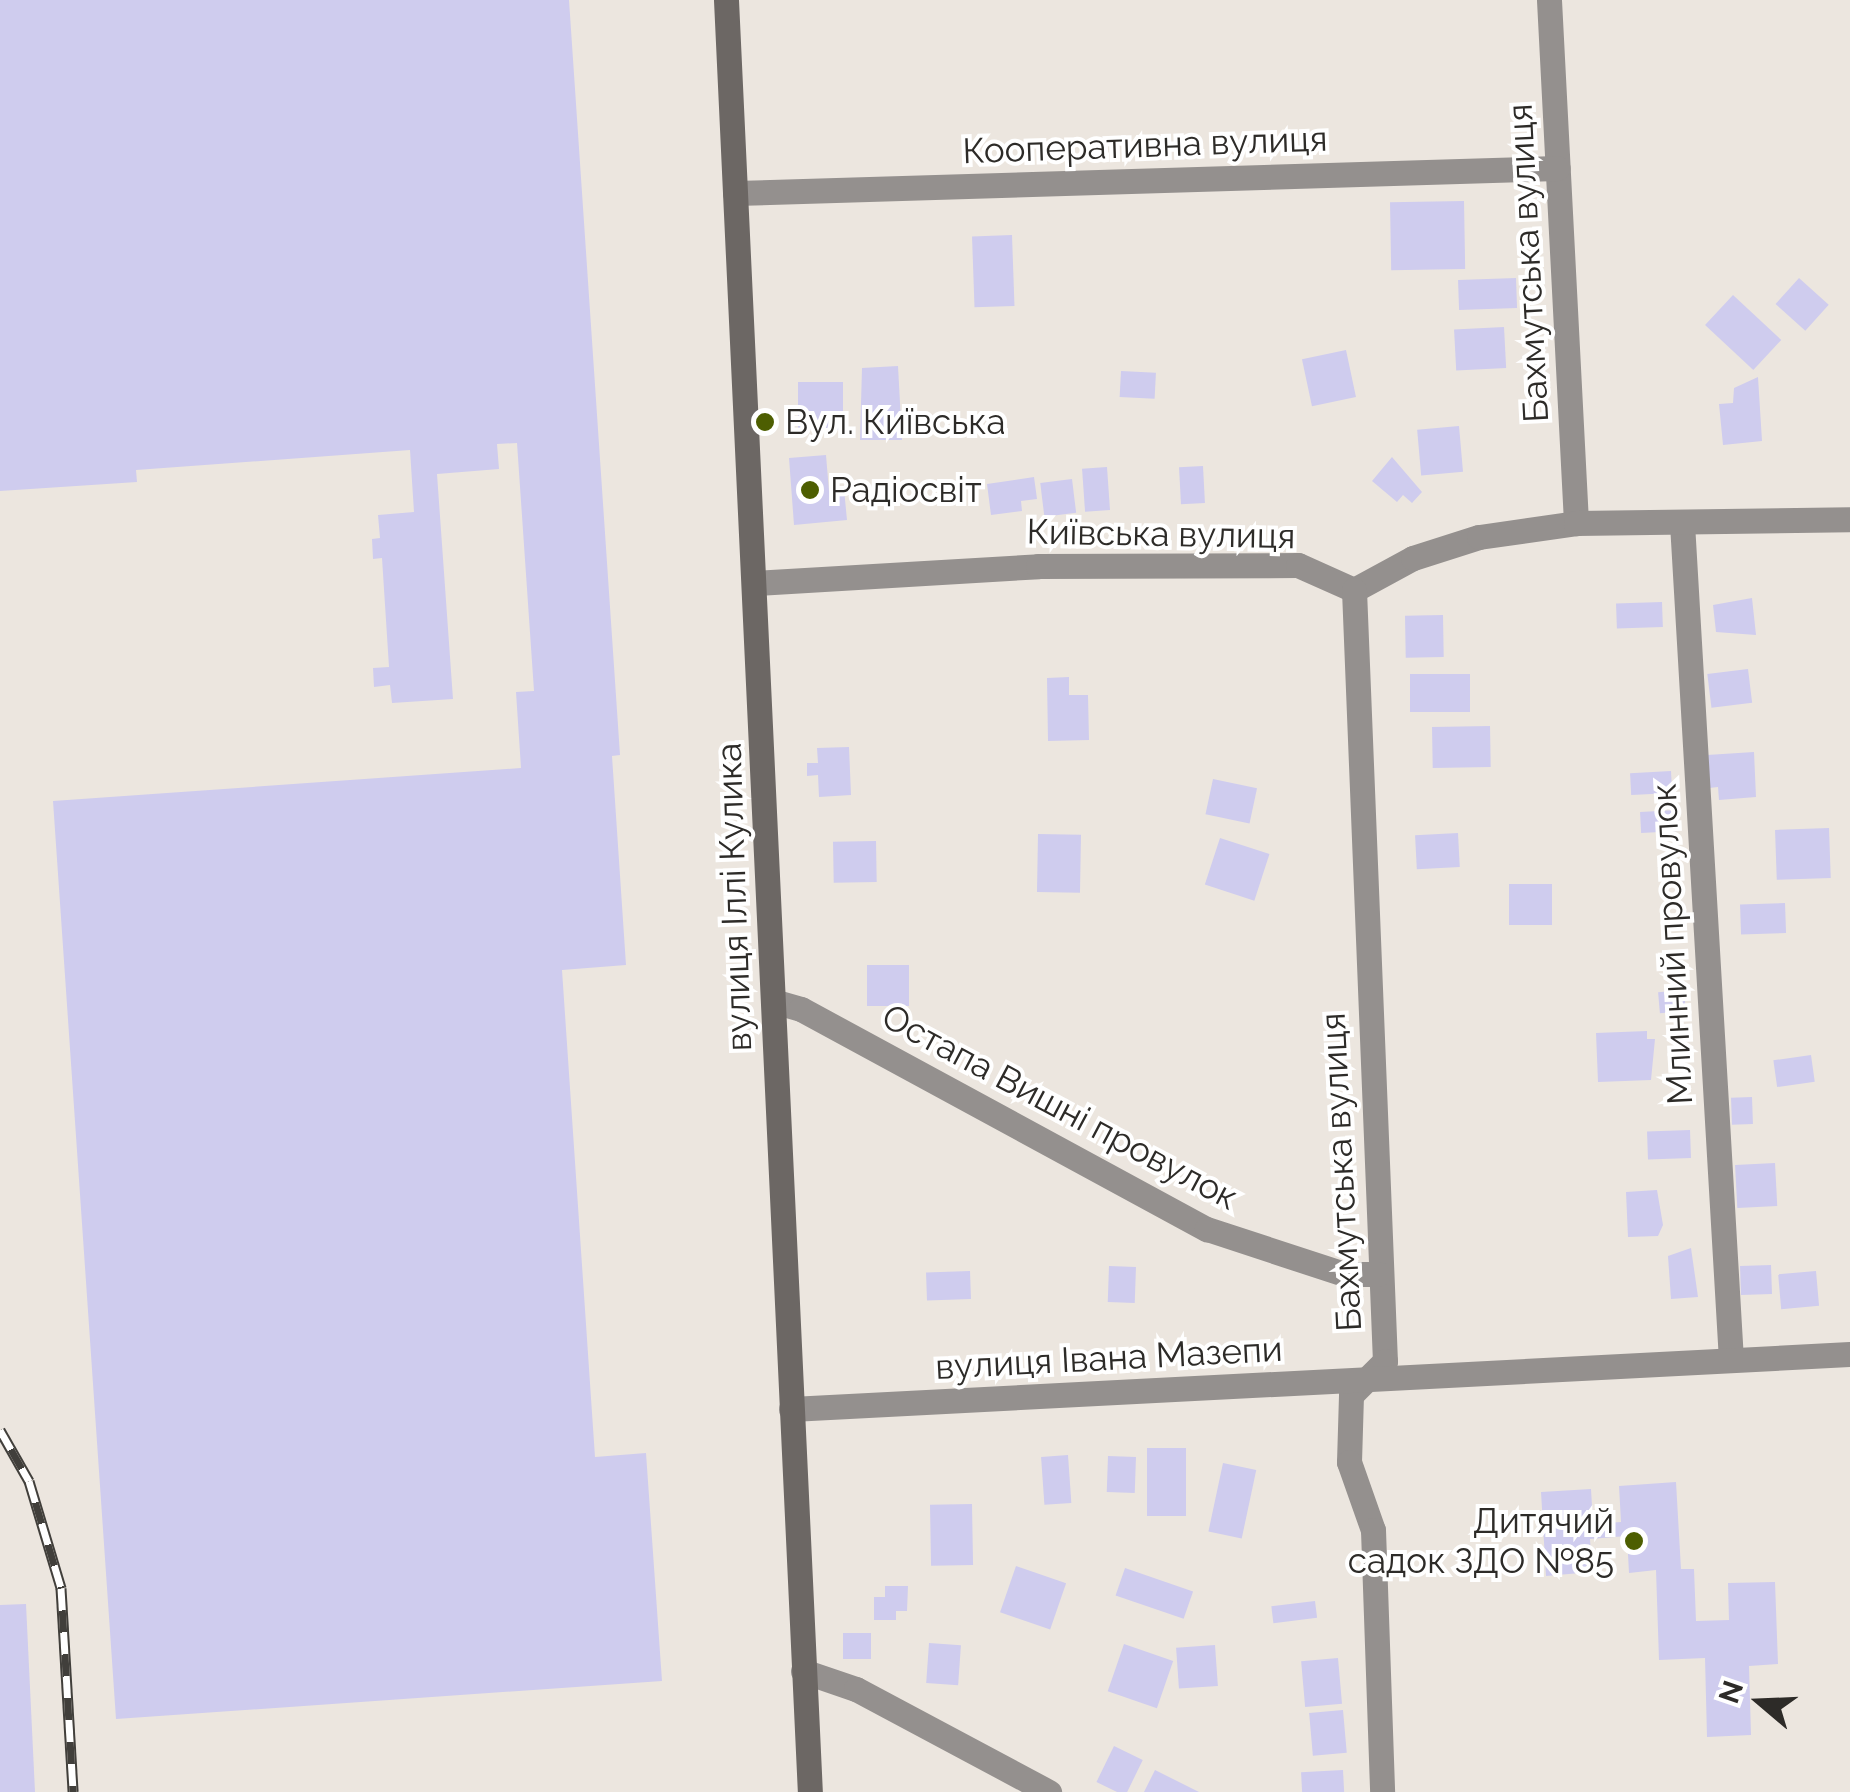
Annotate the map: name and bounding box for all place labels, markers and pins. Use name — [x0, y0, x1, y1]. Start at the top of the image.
place label: Вул. Київська — [785, 401, 1006, 443]
marker: Вул. Київська — [754, 411, 776, 433]
place label: Радіосвіт — [830, 469, 982, 511]
marker: Радіосвіт — [799, 479, 821, 501]
place label: Дитячий садок ЗДО №85 — [1348, 1500, 1614, 1582]
marker: Дитячий садок ЗДО №85 — [1623, 1530, 1645, 1552]

